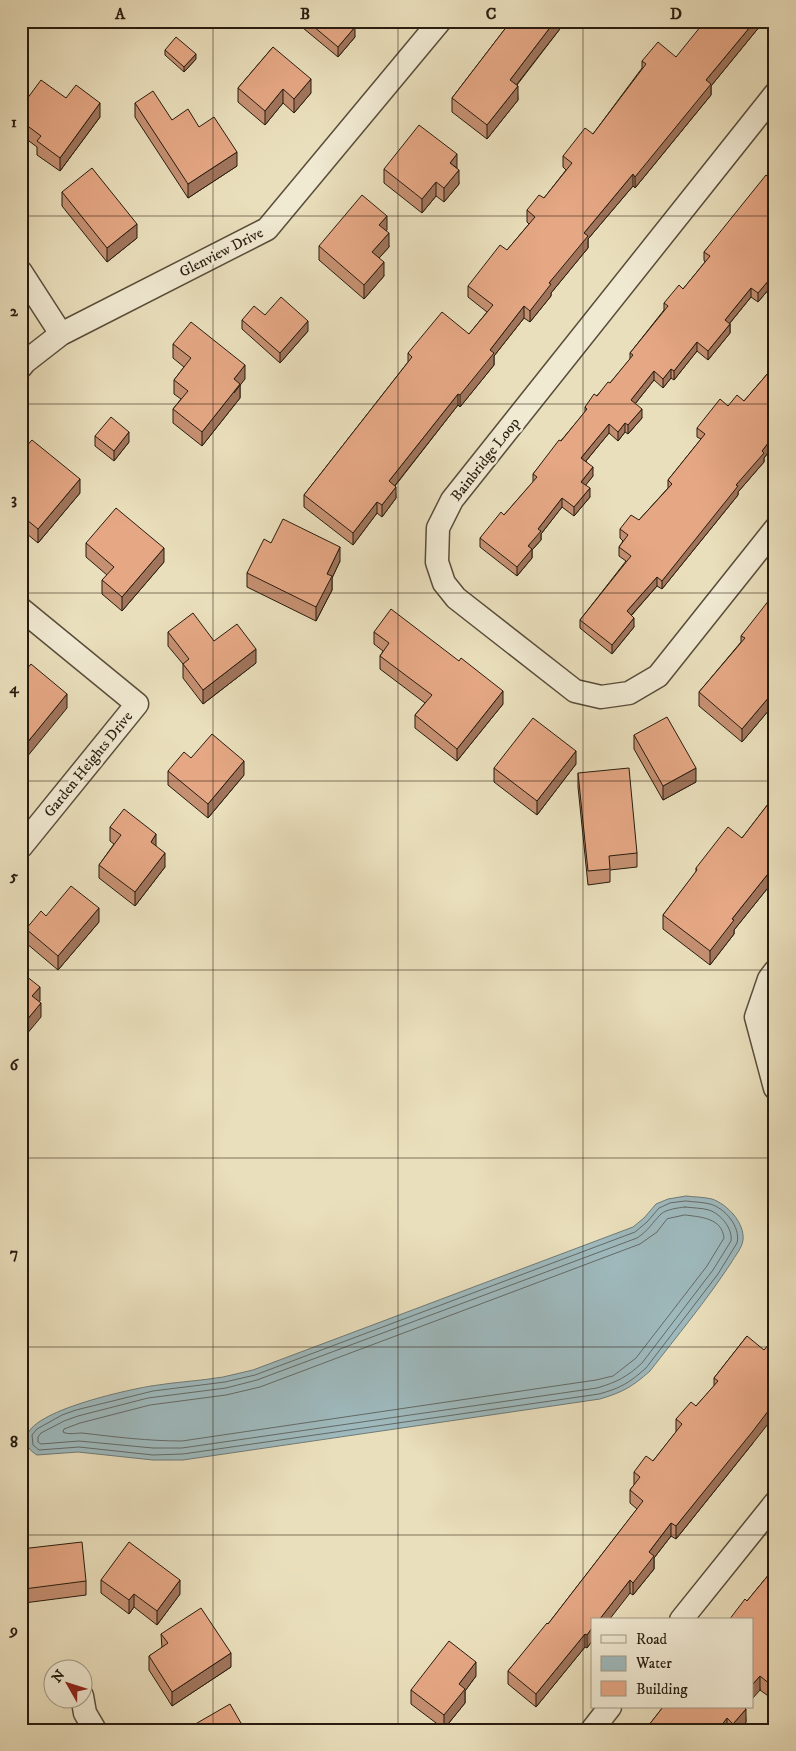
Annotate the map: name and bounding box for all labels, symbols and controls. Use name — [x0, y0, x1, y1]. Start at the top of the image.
text: A — [114, 4, 126, 24]
text: B — [300, 4, 310, 24]
text: C — [486, 4, 496, 24]
text: D — [670, 4, 682, 24]
text: 1 — [11, 112, 17, 132]
street label: Glenview Drive — [176, 223, 266, 282]
text: 2 — [10, 301, 19, 321]
street label: Bainbridge Loop — [447, 413, 524, 505]
text: 3 — [11, 489, 17, 509]
text: 4 — [8, 678, 19, 698]
street label: Garden Heights Drive — [40, 707, 137, 821]
text: 5 — [9, 866, 18, 886]
text: 6 — [10, 1055, 20, 1075]
text: 7 — [10, 1243, 18, 1263]
text: 8 — [10, 1432, 18, 1452]
legend — [591, 1618, 754, 1708]
text: 9 — [9, 1620, 18, 1640]
text: Road — [636, 1630, 668, 1649]
text: Water — [635, 1654, 672, 1673]
north arrow — [42, 1658, 92, 1708]
text: N — [48, 1666, 70, 1687]
text: Building — [636, 1680, 688, 1699]

